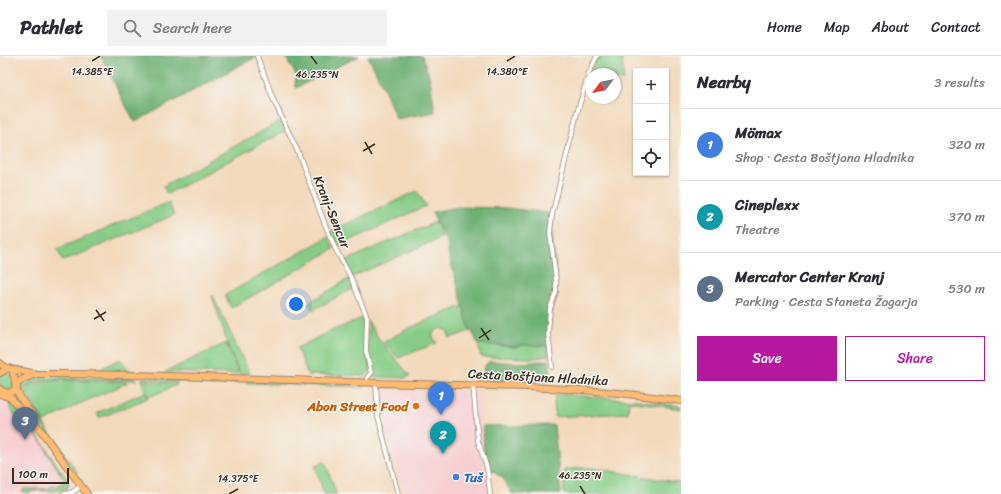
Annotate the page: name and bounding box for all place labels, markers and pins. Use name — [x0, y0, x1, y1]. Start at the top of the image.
pin: 1 — [428, 382, 454, 415]
place label: Abon Street Food — [306, 395, 409, 418]
marker: Abon Street Food — [411, 401, 421, 411]
pin: 3 — [12, 407, 38, 440]
pin: 2 — [430, 421, 456, 454]
place label: Tuš — [464, 466, 484, 489]
marker: Tuš — [451, 472, 461, 482]

